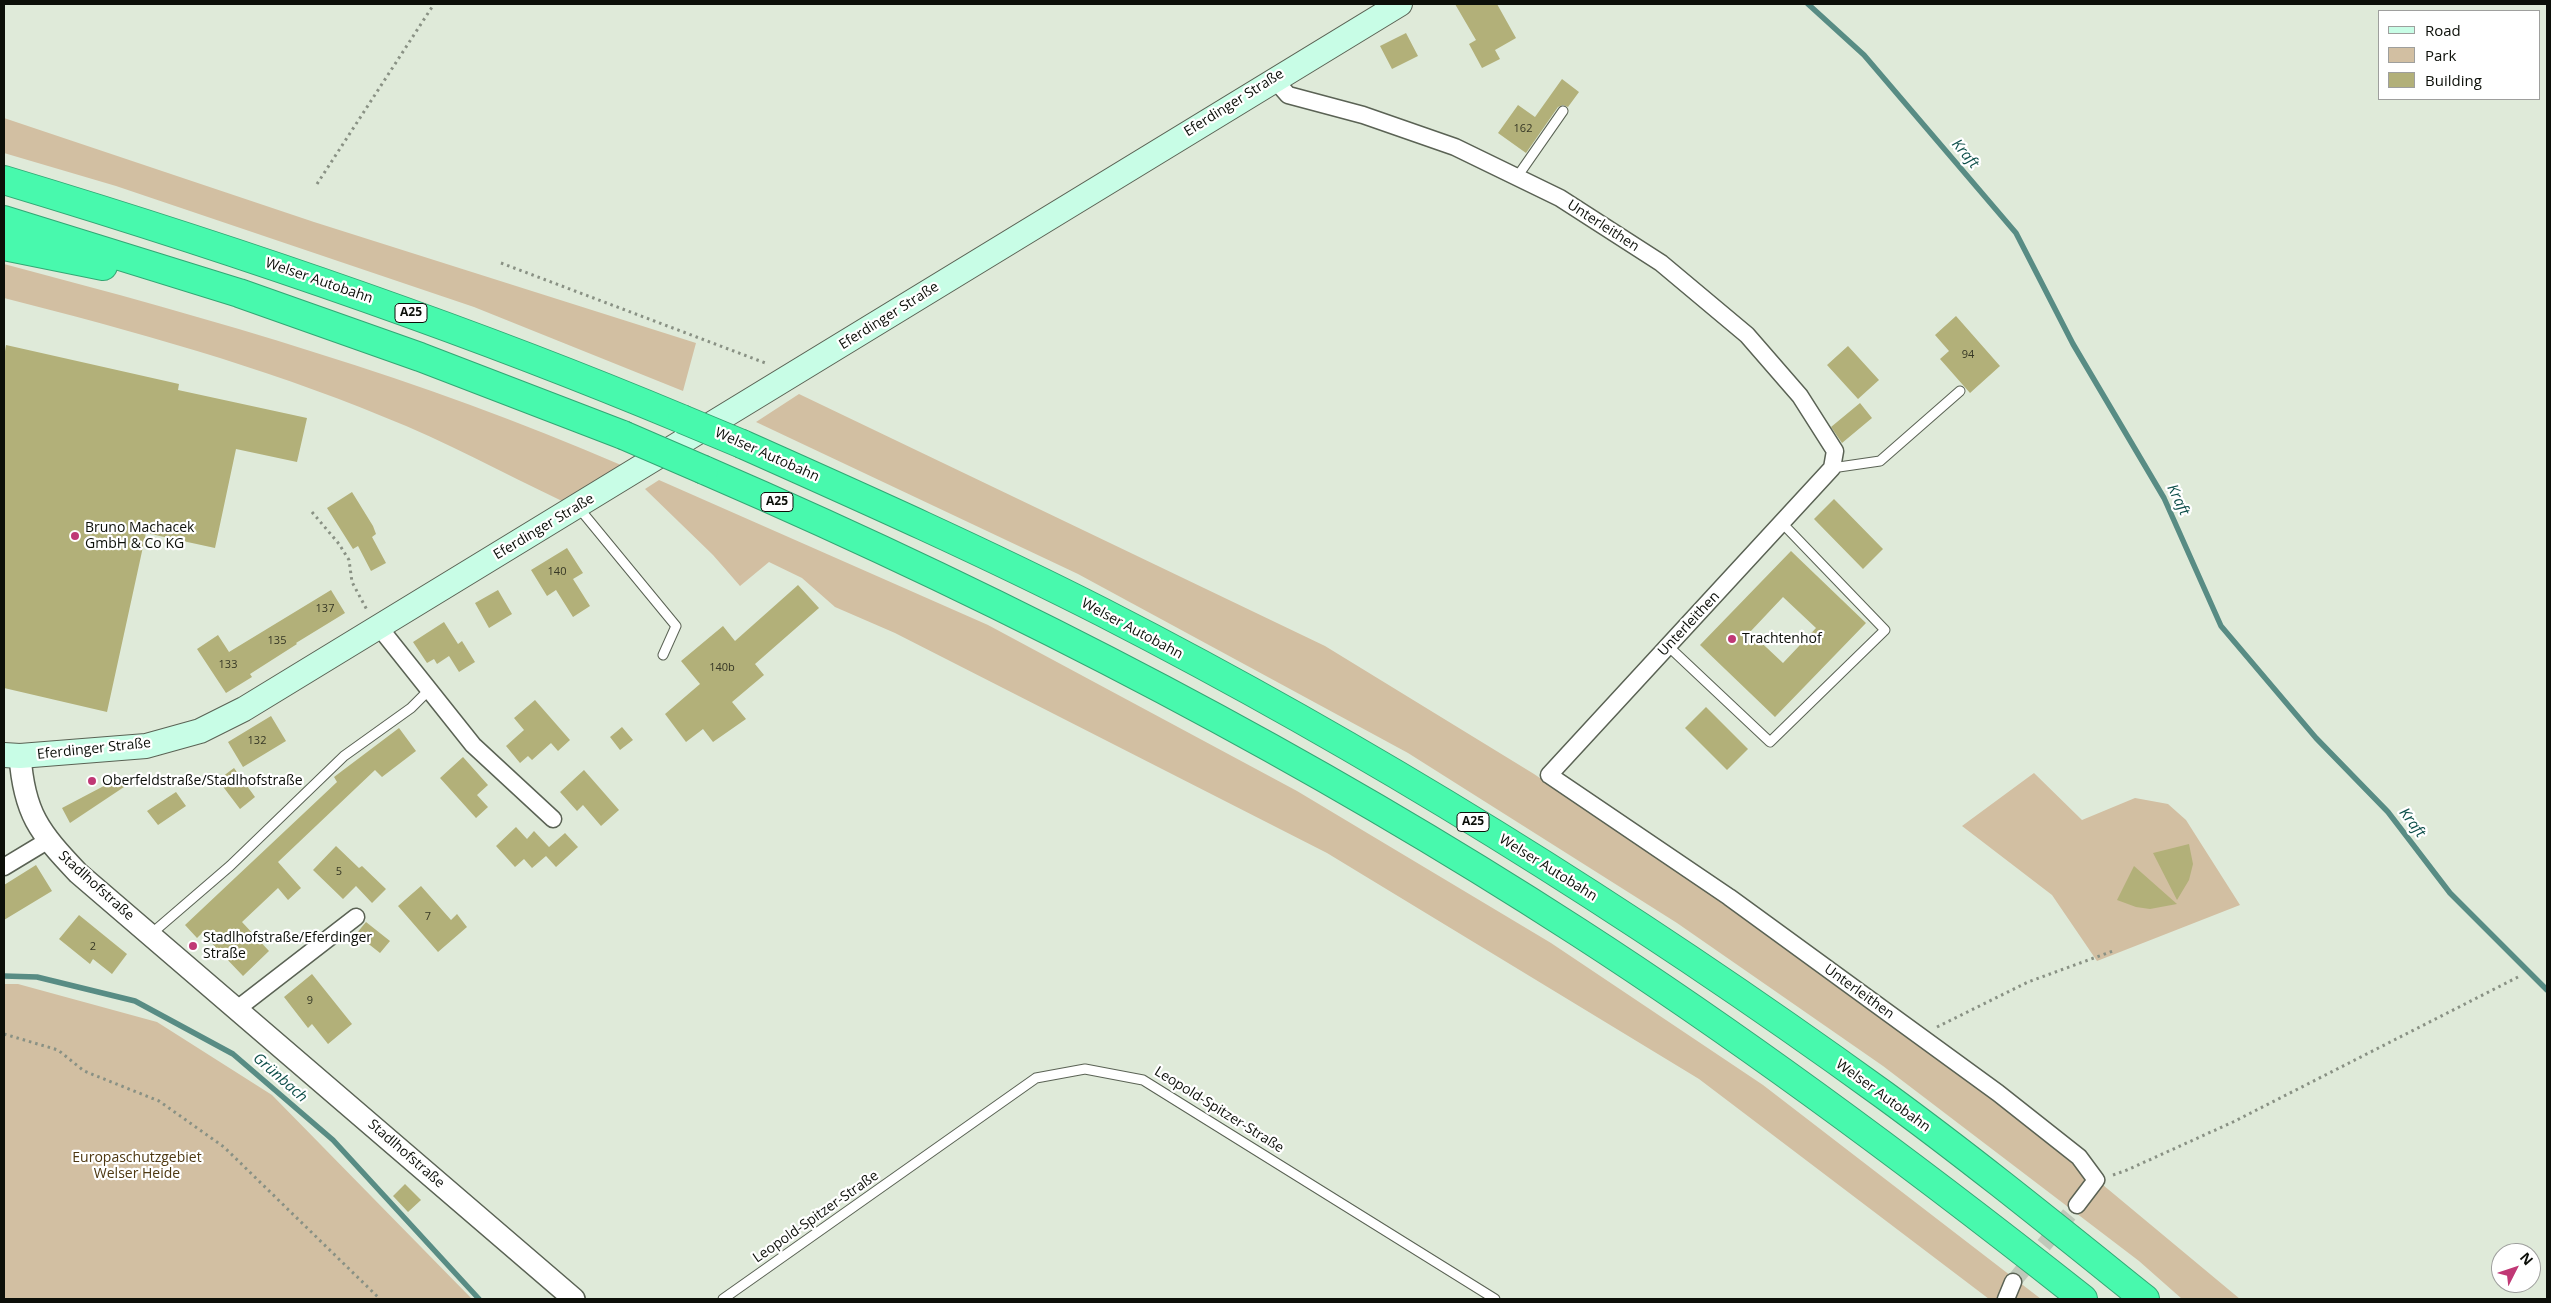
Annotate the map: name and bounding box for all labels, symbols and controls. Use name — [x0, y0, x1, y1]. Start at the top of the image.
legend — [2378, 10, 2541, 100]
text: Road — [2425, 20, 2461, 40]
text: Park — [2425, 45, 2456, 65]
street label: Eferdinger Straße — [1181, 66, 1287, 140]
text: Building — [2425, 70, 2482, 90]
house number: 162 — [1514, 122, 1532, 136]
water label: Kraft — [1948, 136, 1982, 172]
street label: Unterleithen — [1564, 197, 1642, 255]
street label: Welser Autobahn — [263, 255, 375, 307]
street label: Eferdinger Straße — [836, 279, 942, 353]
road number: A25 — [395, 304, 427, 322]
house number: 94 — [1962, 348, 1974, 362]
street label: Welser Autobahn — [712, 424, 822, 486]
water label: Kraft — [2163, 481, 2193, 519]
street label: Eferdinger Straße — [491, 490, 597, 564]
road number: A25 — [761, 492, 793, 512]
place label: Bruno Machacek GmbH & Co KG — [85, 520, 194, 552]
marker: Bruno Machacek GmbH & Co KG — [69, 530, 81, 542]
house number: 140 — [548, 565, 566, 579]
street label: Unterleithen — [1655, 588, 1723, 660]
street label: Welser Autobahn — [1078, 595, 1186, 663]
house number: 137 — [316, 602, 334, 616]
place label: Trachtenhof — [1742, 631, 1822, 647]
marker: Trachtenhof — [1726, 633, 1738, 645]
house number: 135 — [268, 634, 286, 648]
house number: 133 — [219, 658, 237, 672]
house number: 140b — [709, 661, 735, 675]
house number: 132 — [248, 734, 266, 748]
street label: Eferdinger Straße — [36, 735, 152, 763]
place label: Oberfeldstraße/Stadlhofstraße — [102, 773, 303, 789]
marker: Oberfeldstraße/Stadlhofstraße — [86, 775, 98, 787]
water label: Kraft — [2395, 805, 2429, 841]
road number: A25 — [1457, 812, 1489, 832]
street label: Welser Autobahn — [1496, 831, 1600, 905]
street label: Stadlhofstraße — [55, 848, 137, 924]
house number: 5 — [336, 865, 342, 879]
house number: 7 — [425, 910, 431, 924]
place label: Stadlhofstraße/Eferdinger Straße — [203, 930, 372, 962]
house number: 2 — [90, 940, 96, 954]
marker: Stadlhofstraße/Eferdinger Straße — [187, 940, 199, 952]
street label: Unterleithen — [1821, 961, 1897, 1023]
house number: 9 — [307, 994, 313, 1008]
water label: Grünbach — [249, 1050, 311, 1106]
street label: Welser Autobahn — [1833, 1056, 1933, 1136]
street label: Leopold-Spitzer-Straße — [1151, 1063, 1287, 1157]
street label: Stadlhofstraße — [364, 1116, 448, 1192]
park label: Europaschutzgebiet Welser Heide — [72, 1150, 202, 1182]
street label: Leopold-Spitzer-Straße — [750, 1167, 882, 1267]
north arrow — [2491, 1243, 2541, 1293]
text: N — [2516, 1248, 2538, 1269]

